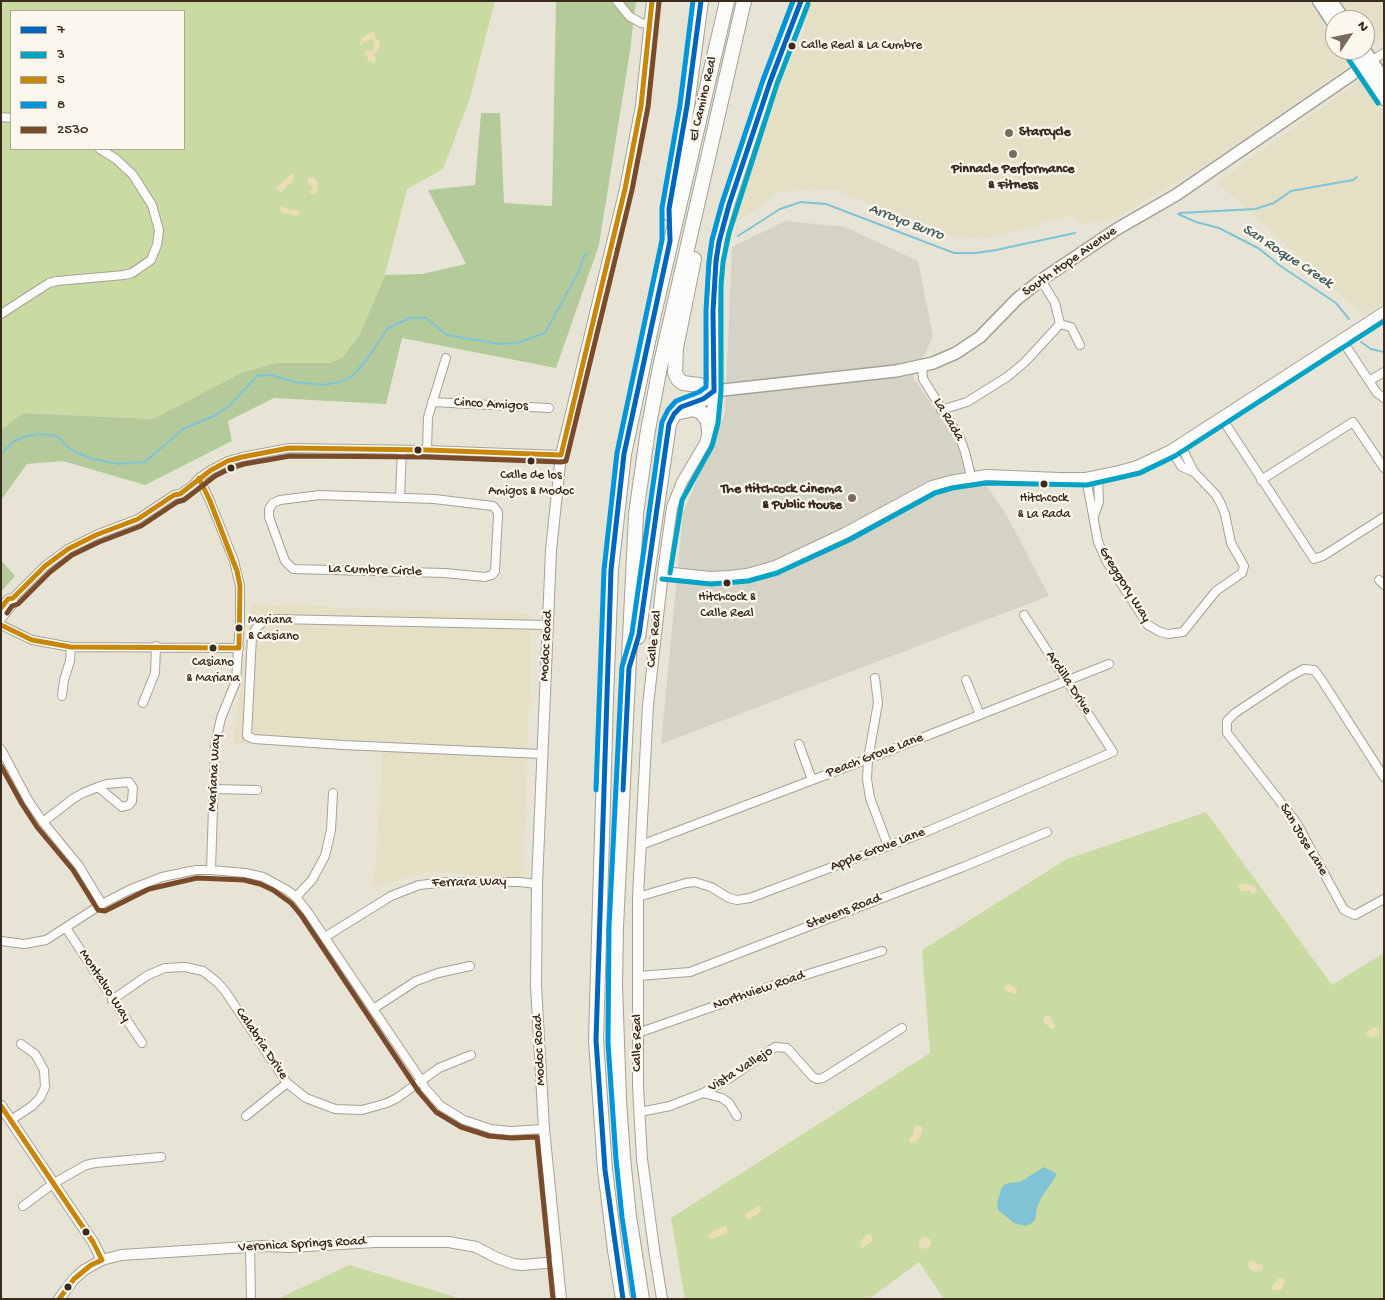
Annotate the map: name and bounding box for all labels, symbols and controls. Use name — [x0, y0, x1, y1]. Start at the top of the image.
legend — [10, 10, 185, 150]
north arrow — [1325, 10, 1375, 60]
text: N — [1352, 18, 1372, 35]
text: 7 — [57, 21, 65, 39]
place label: Calle Real & La Cumbre — [801, 38, 922, 54]
marker: Calle Real & La Cumbre — [787, 41, 797, 51]
text: 3 — [57, 46, 65, 64]
street label: El Camino Real — [686, 55, 722, 143]
text: 5 — [57, 71, 65, 89]
text: 8 — [57, 96, 65, 114]
text: 2530 — [57, 121, 89, 139]
place label: Starcycle — [1019, 125, 1071, 141]
marker: Starcycle — [1003, 127, 1015, 139]
marker: Pinnacle Performance & Fitness — [1007, 148, 1019, 160]
place label: Pinnacle Performance & Fitness — [952, 162, 1074, 194]
water label: Arroyo Burro — [866, 200, 946, 246]
water label: San Roque Creek — [1238, 221, 1336, 293]
street label: South Hope Avenue — [1019, 223, 1121, 301]
street label: Cinco Amigos — [453, 395, 529, 415]
street label: La Rada — [929, 395, 967, 445]
unlabelled marker — [413, 445, 423, 455]
marker: Calle de los Amigos & Modoc — [526, 456, 536, 466]
unlabelled marker — [226, 463, 236, 473]
place label: Calle de los Amigos & Modoc — [488, 468, 574, 499]
marker: Hitchcock & La Rada — [1039, 479, 1049, 489]
place label: The Hitchcock Cinema & Public House — [721, 482, 842, 514]
place label: Hitchcock & La Rada — [1018, 491, 1070, 522]
marker: The Hitchcock Cinema & Public House — [846, 492, 858, 504]
street label: Greggory Way — [1094, 544, 1154, 626]
street label: La Cumbre Circle — [328, 561, 422, 581]
marker: Hitchcock & Calle Real — [722, 578, 732, 588]
place label: Hitchcock & Calle Real — [698, 590, 756, 621]
street label: Modoc Road — [537, 610, 557, 682]
street label: Calle Real — [644, 610, 666, 668]
place label: Mariana & Casiano — [248, 613, 299, 644]
marker: Mariana & Casiano — [234, 623, 244, 633]
marker: Casiano & Mariana — [208, 643, 218, 653]
street label: Ardilla Drive — [1041, 648, 1095, 718]
place label: Casiano & Mariana — [186, 655, 240, 686]
street label: Peach Grove Lane — [824, 730, 926, 782]
street label: Mariana Way — [205, 734, 225, 812]
street label: San Jose Lane — [1275, 801, 1331, 879]
street label: Apple Grove Lane — [828, 824, 928, 876]
street label: Ferrara Way — [432, 874, 506, 892]
street label: Stevens Road — [804, 890, 884, 934]
street label: Montalvo Way — [74, 946, 134, 1026]
street label: Northview Road — [711, 967, 807, 1015]
street label: Calabria Drive — [231, 1005, 291, 1083]
street label: Modoc Road — [530, 1014, 550, 1086]
street label: Calle Real — [630, 1014, 646, 1072]
street label: Vista Vallejo — [706, 1044, 776, 1096]
unlabelled marker — [81, 1227, 91, 1237]
street label: Veronica Springs Road — [238, 1233, 366, 1257]
unlabelled marker — [63, 1282, 73, 1292]

